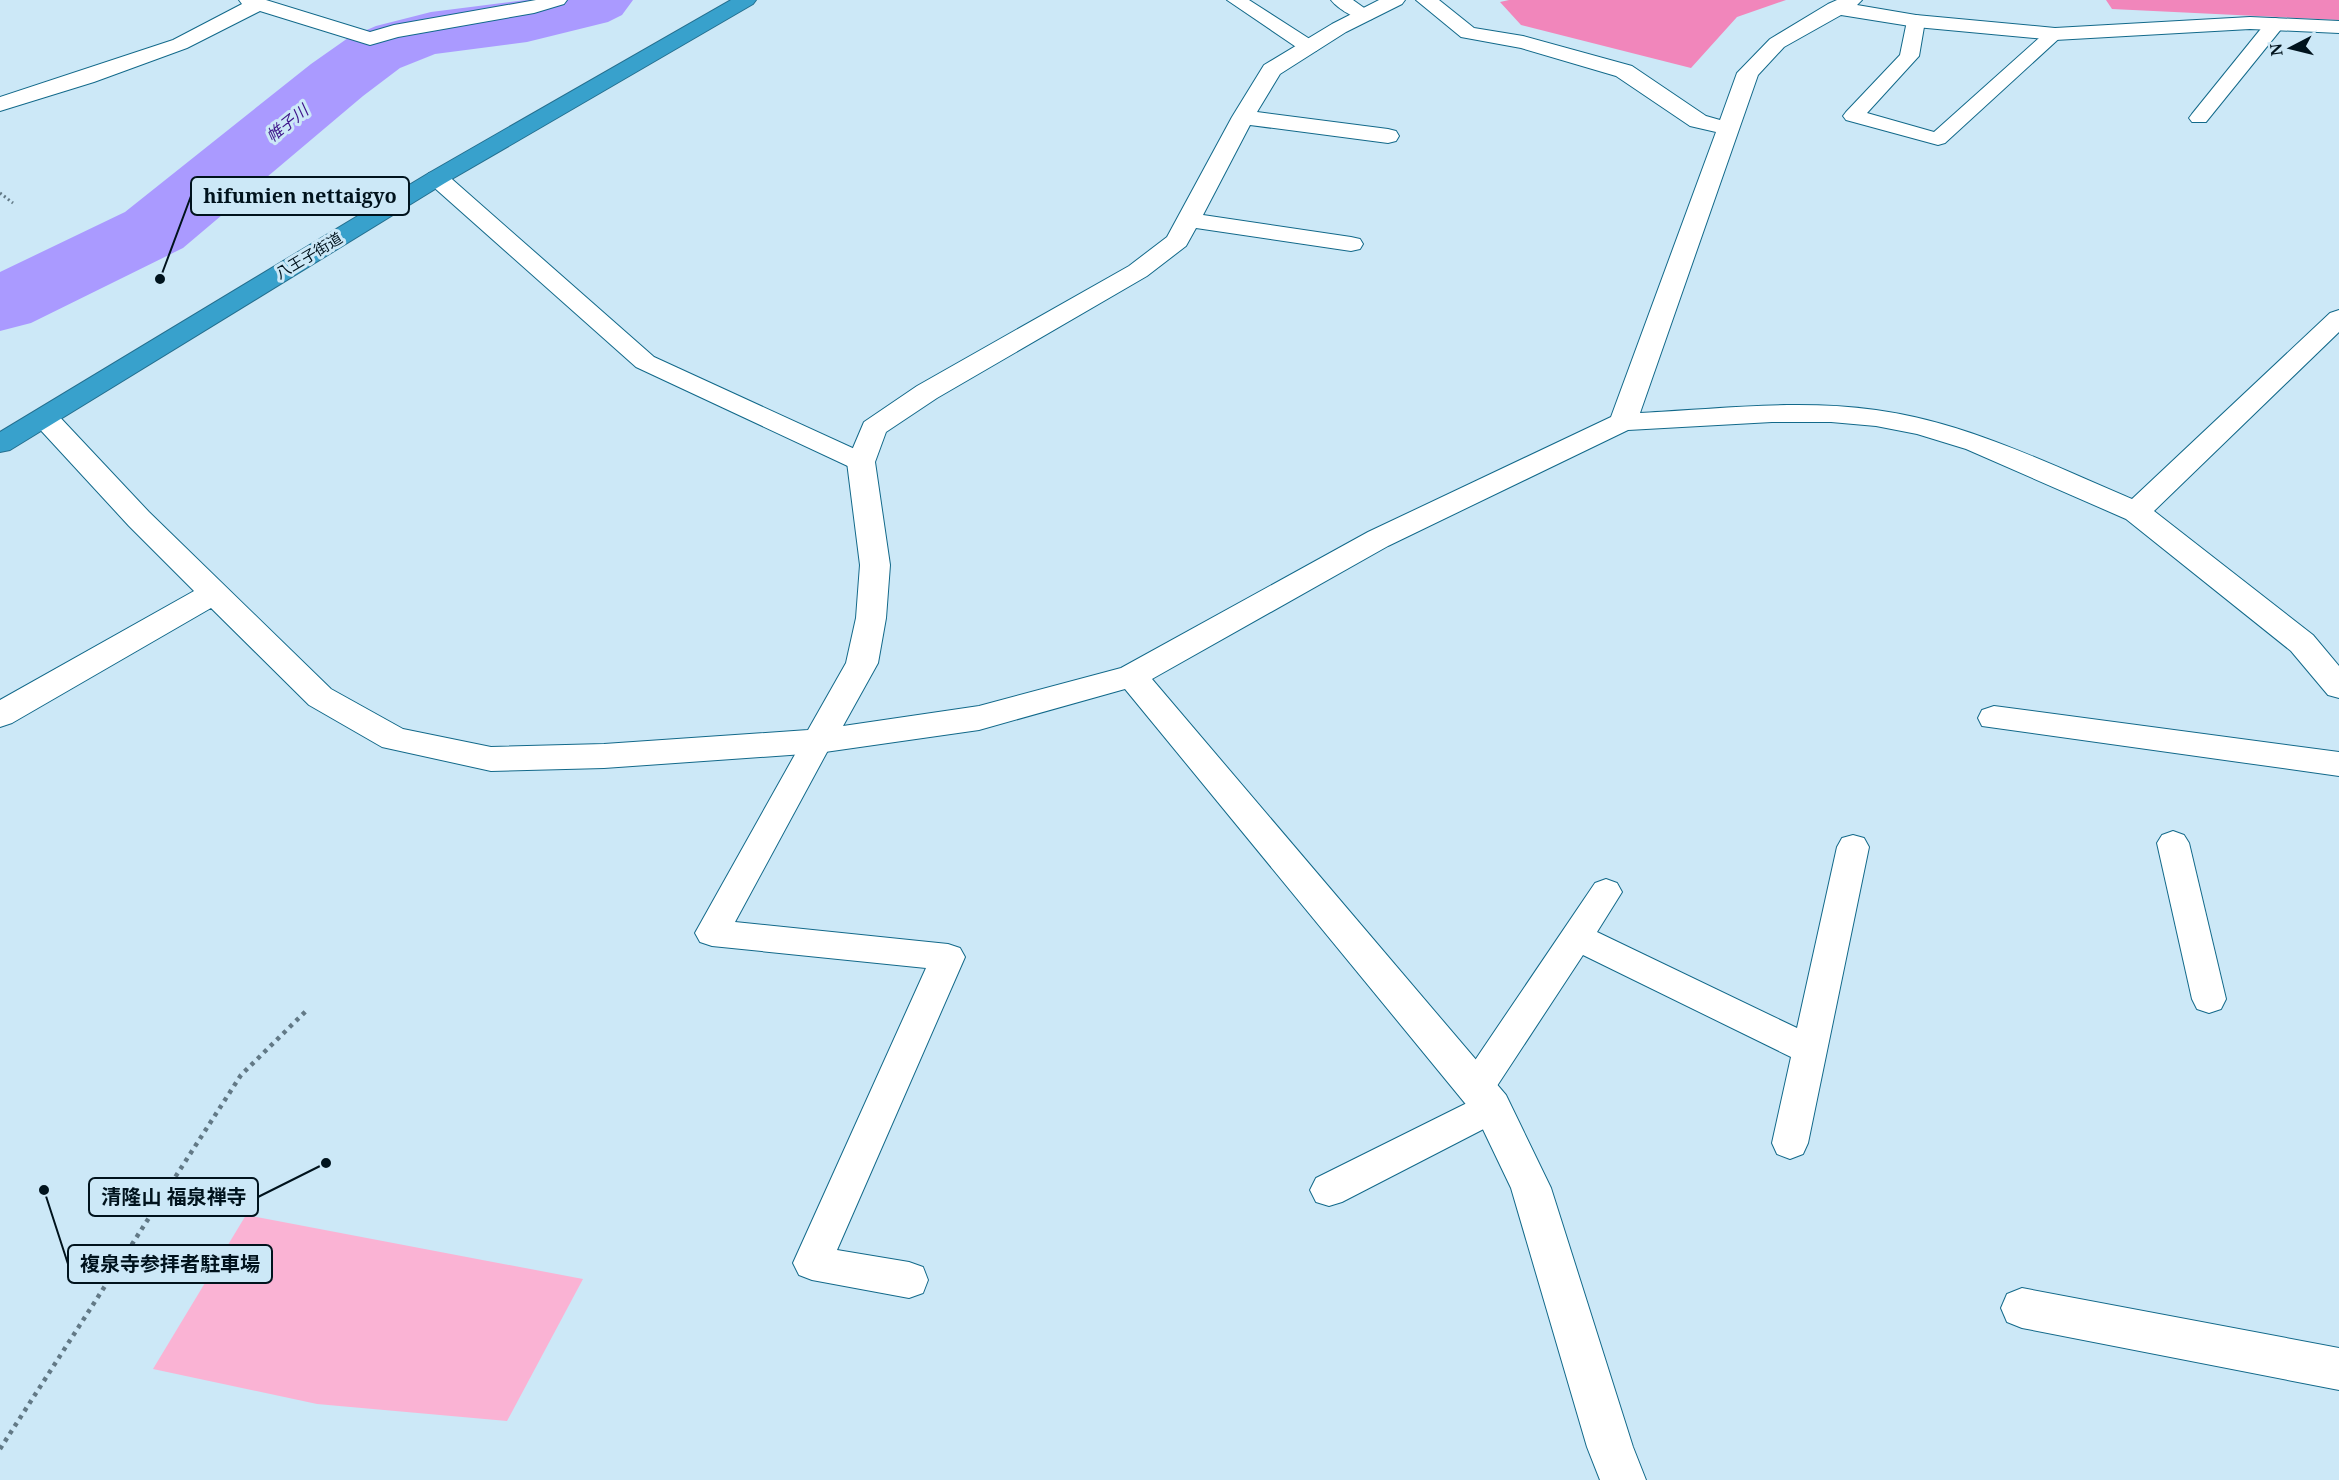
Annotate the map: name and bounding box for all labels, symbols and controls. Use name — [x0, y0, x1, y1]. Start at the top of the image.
north arrow — [2261, 18, 2321, 78]
text: N — [2264, 42, 2288, 57]
water label: 帷子川 — [261, 98, 314, 147]
callout: hifumien nettaigyo — [191, 177, 409, 215]
text: hifumien nettaigyo — [203, 182, 397, 209]
street label: 八王子街道 — [271, 227, 346, 283]
callout: 清隆山 福泉禅寺 — [89, 1178, 258, 1216]
text: 清隆山 福泉禅寺 — [101, 1183, 247, 1210]
callout: 複泉寺参拝者駐車場 — [68, 1245, 272, 1283]
text: 複泉寺参拝者駐車場 — [80, 1250, 260, 1277]

